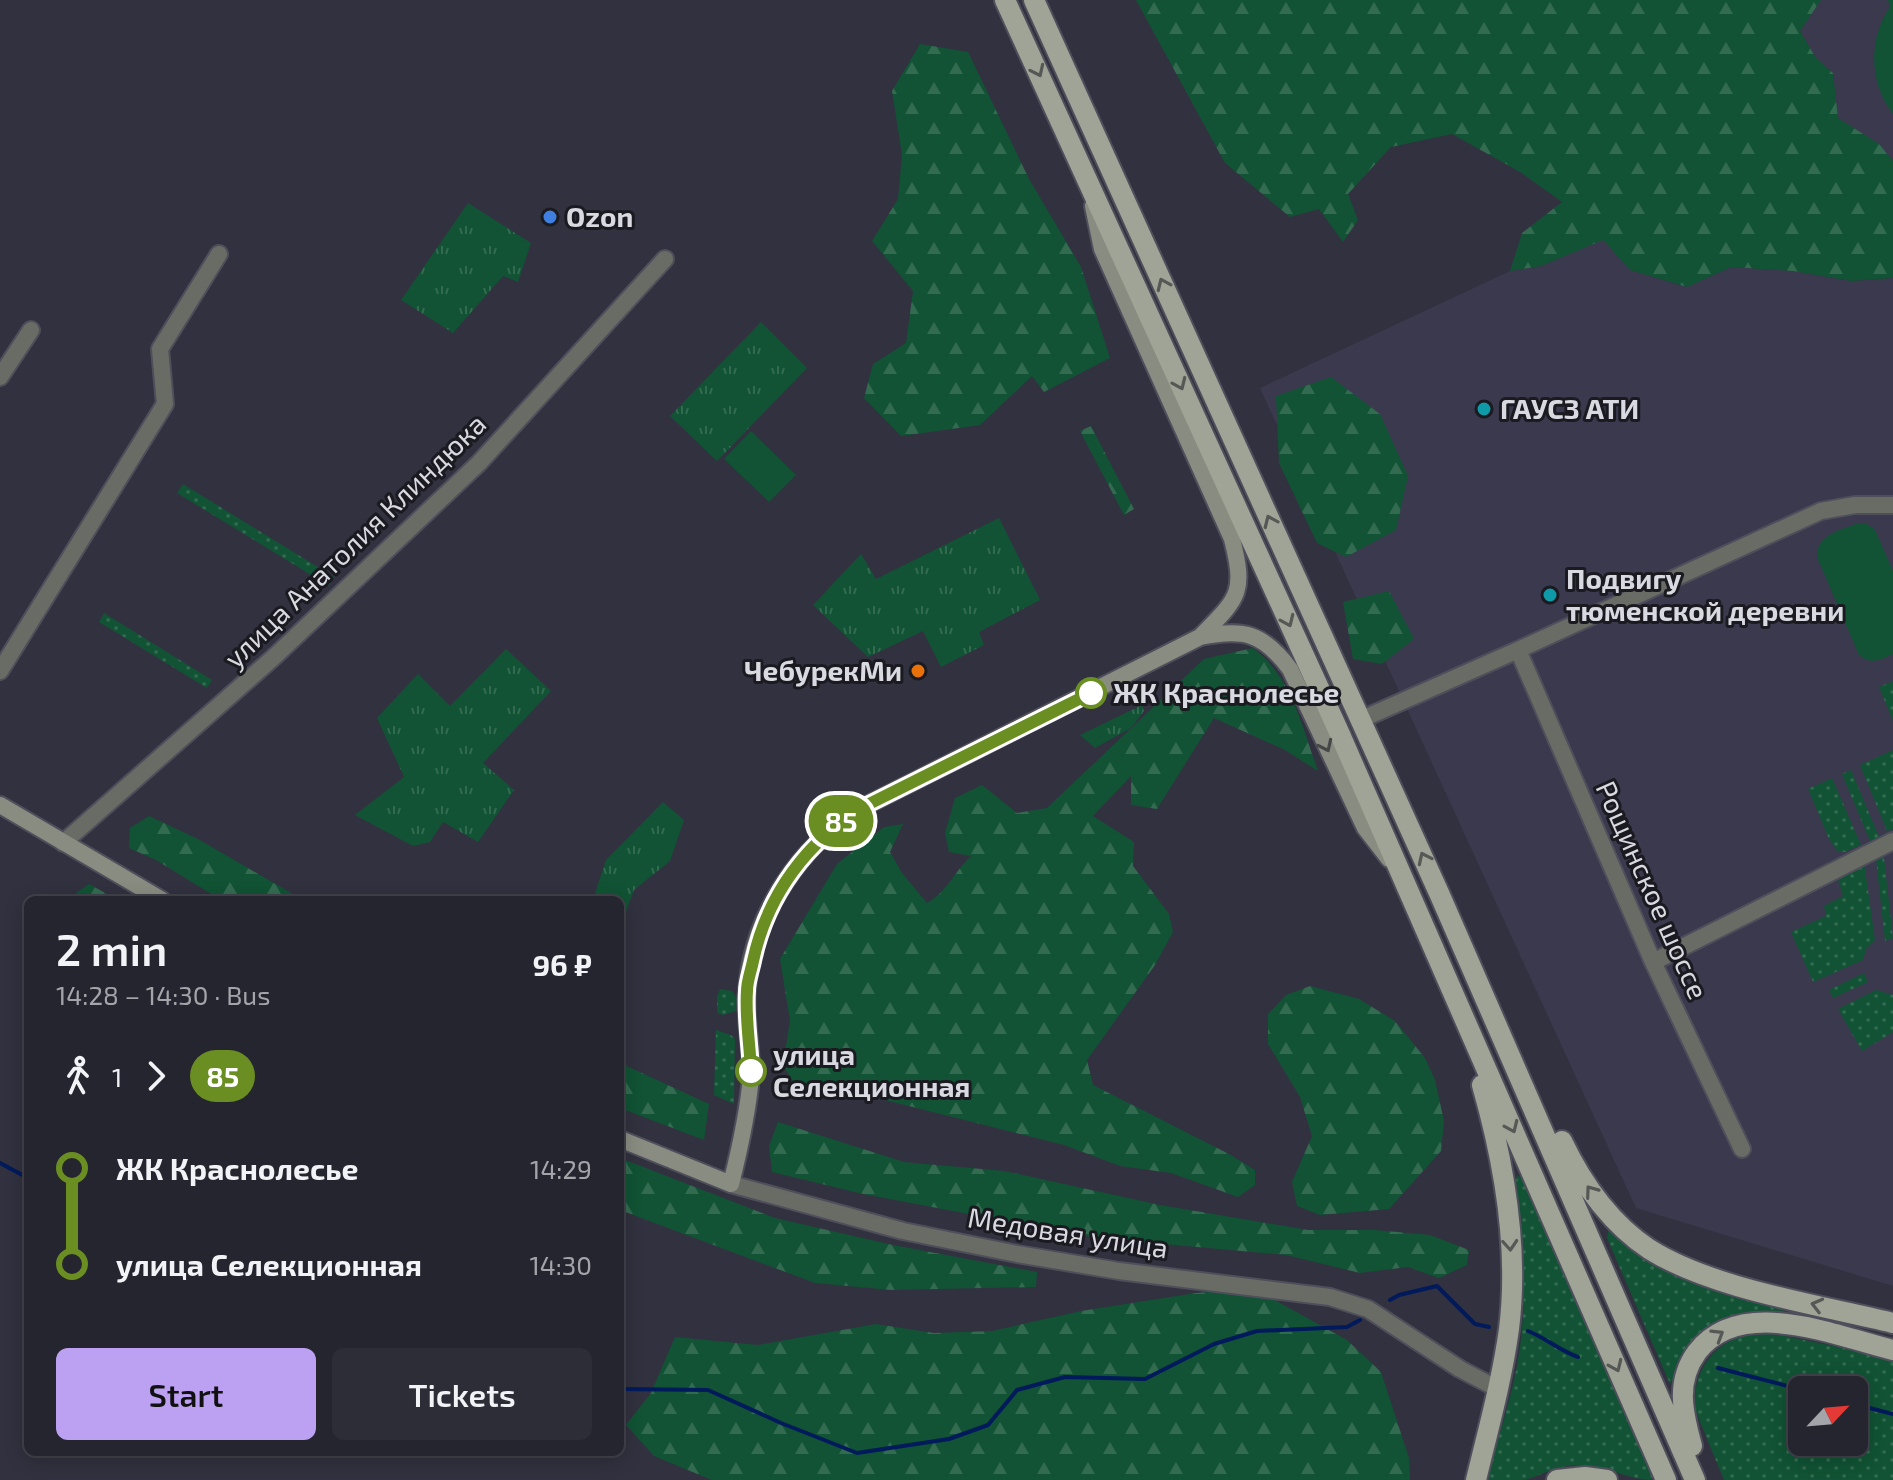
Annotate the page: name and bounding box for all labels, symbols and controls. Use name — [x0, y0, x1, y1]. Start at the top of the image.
one-way arrow — [1028, 63, 1044, 77]
place label: Ozon — [566, 199, 633, 233]
marker: Ozon — [541, 208, 559, 226]
one-way arrow — [1157, 278, 1173, 292]
one-way arrow — [1171, 376, 1187, 390]
place label: ГАУСЗ АТИ — [1500, 391, 1639, 425]
marker: ГАУСЗ АТИ — [1475, 400, 1493, 418]
street label: улица Анатолия Клиндюка — [216, 406, 492, 674]
one-way arrow — [1264, 515, 1280, 529]
place label: Подвигу тюменской деревни — [1566, 561, 1844, 627]
marker: Подвигу тюменской деревни — [1541, 586, 1559, 604]
one-way arrow — [1278, 612, 1294, 627]
place label: ЧебурекМи — [744, 653, 902, 687]
marker: ЧебурекМи — [909, 662, 927, 680]
place label: ЖК Краснолесье — [1113, 675, 1339, 709]
marker: ЖК Краснолесье — [1076, 678, 1106, 708]
one-way arrow — [1316, 738, 1332, 752]
street label: Рощинское шоссе — [1590, 775, 1716, 1004]
line badge: 85 — [805, 795, 877, 847]
text: 85 — [825, 804, 857, 838]
one-way arrow — [1418, 852, 1434, 867]
text: 2 min — [56, 922, 167, 975]
text: 96 ₽ — [532, 946, 592, 982]
text: 14:28 – 14:30 · Bus — [56, 979, 270, 1010]
place label: улица Селекционная — [773, 1037, 970, 1103]
icon: walk — [56, 1054, 100, 1098]
icon: forward — [134, 1054, 178, 1098]
marker: улица Селекционная — [736, 1056, 766, 1086]
text: 85 — [206, 1059, 239, 1093]
text: 1 — [112, 1061, 122, 1092]
one-way arrow — [1502, 1119, 1518, 1134]
text: ЖК Краснолесье — [116, 1150, 359, 1186]
text: 14:29 — [530, 1153, 592, 1184]
one-way arrow — [1587, 1186, 1601, 1200]
street label: Медовая улица — [966, 1199, 1171, 1265]
one-way arrow — [1501, 1239, 1518, 1252]
text: улица Селекционная — [116, 1246, 422, 1282]
text: 14:30 — [529, 1249, 592, 1280]
one-way arrow — [1811, 1297, 1825, 1314]
one-way arrow — [1710, 1329, 1724, 1344]
button: Start — [56, 1348, 316, 1440]
button: Tickets — [332, 1348, 592, 1440]
one-way arrow — [1606, 1358, 1622, 1372]
north arrow — [1788, 1376, 1868, 1456]
map controls — [1788, 1376, 1868, 1456]

